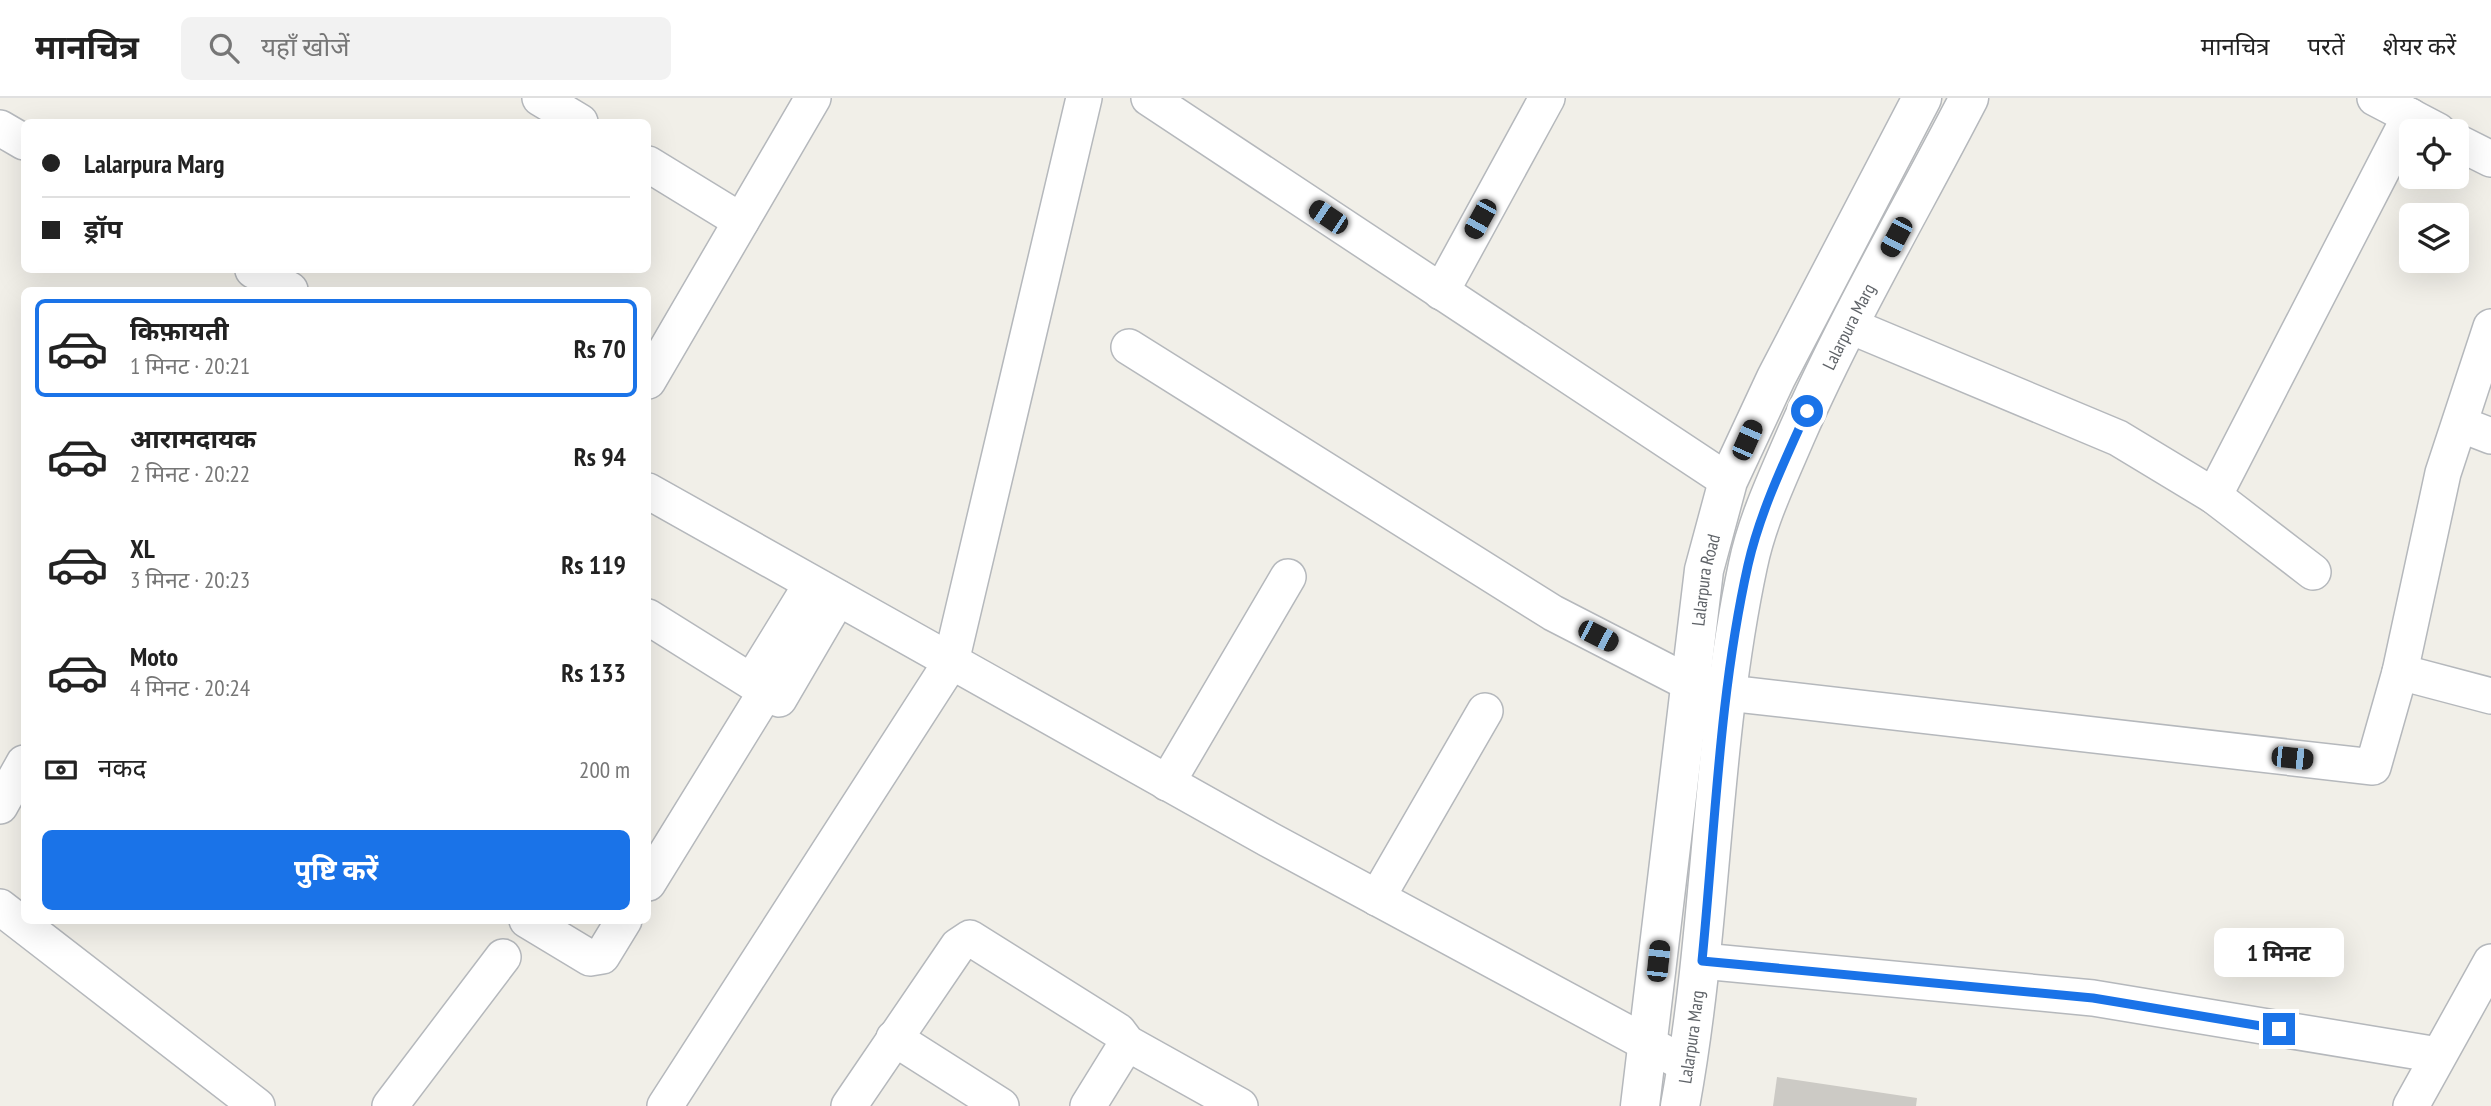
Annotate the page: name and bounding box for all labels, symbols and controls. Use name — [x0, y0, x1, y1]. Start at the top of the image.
search box — [181, 17, 671, 80]
text: मानचित्र — [35, 25, 139, 68]
icon: search — [205, 29, 243, 67]
text: यहाँ खोजें — [261, 30, 349, 63]
text: मानचित्र — [2201, 31, 2269, 62]
text: परतें — [2307, 31, 2345, 62]
text: शेयर करें — [2383, 31, 2456, 62]
map controls — [2399, 119, 2469, 273]
button: locate — [2399, 119, 2469, 189]
text: Lalarpura Marg — [84, 147, 224, 180]
car — [1461, 196, 1500, 242]
car — [1305, 197, 1352, 237]
button: layers — [2399, 203, 2469, 273]
text: ड्रॉप — [84, 212, 122, 245]
car — [1877, 214, 1916, 260]
street label: Lalarpura Marg — [1817, 279, 1880, 373]
text: किफ़ायती — [130, 314, 229, 347]
icon: car — [46, 317, 109, 380]
text: Rs 70 — [574, 332, 626, 365]
text: 1 मिनट · 20:21 — [130, 351, 250, 380]
route start — [1791, 395, 1823, 427]
car — [1729, 417, 1766, 463]
text: आरामदायक — [130, 422, 256, 455]
icon: car — [46, 425, 109, 488]
text: Rs 94 — [574, 440, 626, 473]
text: 2 मिनट · 20:22 — [130, 459, 250, 488]
text: XL — [130, 532, 155, 565]
street label: Lalarpura Road — [1686, 532, 1725, 627]
icon: car — [46, 533, 109, 596]
text: Rs 119 — [561, 548, 626, 581]
text: 3 मिनट · 20:23 — [130, 565, 250, 594]
car — [1575, 617, 1622, 655]
text: Moto — [130, 640, 178, 673]
icon: car — [46, 641, 109, 704]
text: Rs 133 — [561, 656, 626, 689]
text: 4 मिनट · 20:24 — [130, 673, 250, 702]
car — [2271, 745, 2314, 771]
icon: cash — [42, 751, 80, 789]
text: नकद — [98, 751, 146, 784]
text: 200 m — [579, 755, 630, 784]
button: पुष्टि करें — [42, 830, 630, 910]
callout: 1 मिनट — [2214, 928, 2344, 976]
text: 1 मिनट — [2247, 938, 2311, 967]
car — [1646, 939, 1671, 983]
street label: Lalarpura Marg — [1673, 989, 1708, 1085]
route end — [2263, 1013, 2295, 1045]

